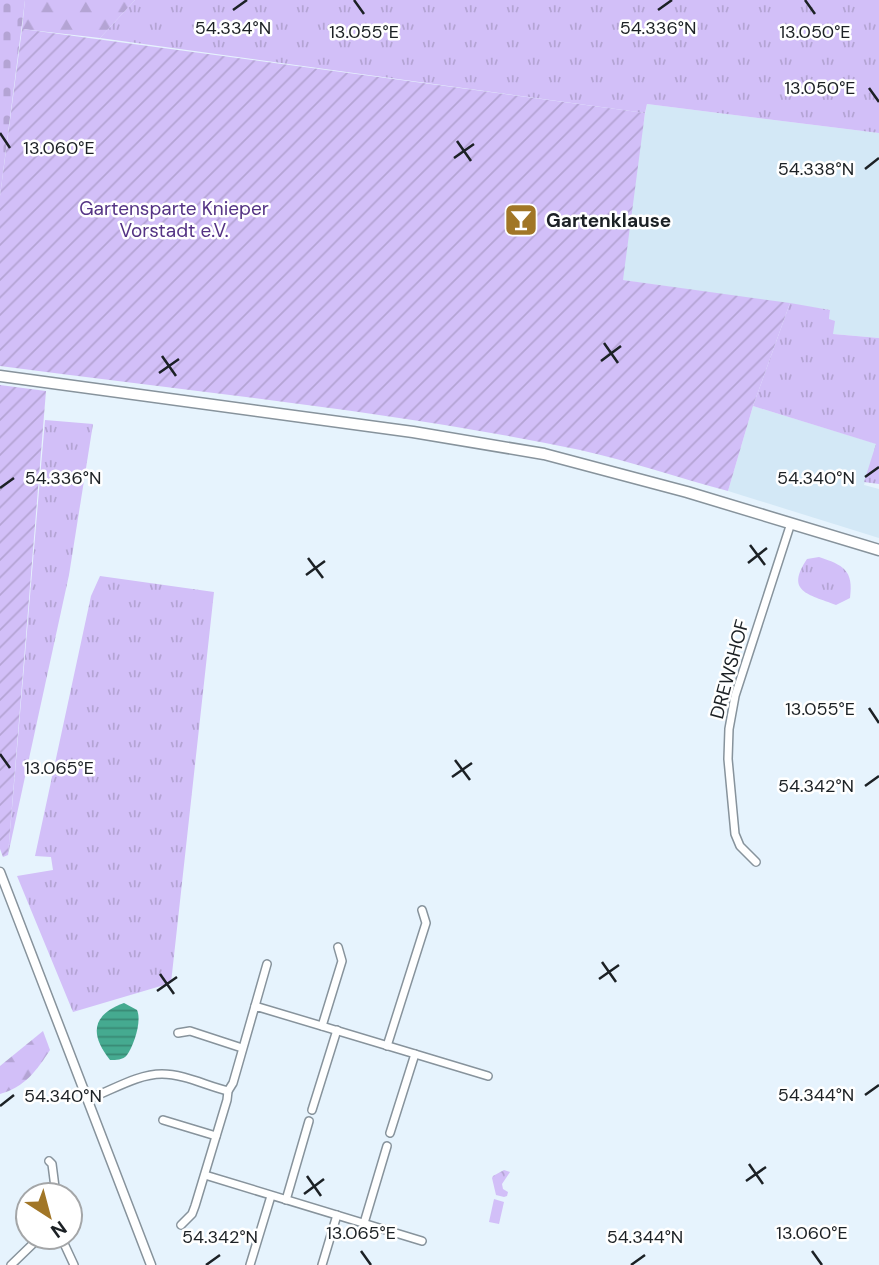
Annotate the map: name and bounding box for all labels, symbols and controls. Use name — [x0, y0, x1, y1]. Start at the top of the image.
text: 54.334°N — [195, 16, 271, 40]
text: 54.336°N — [620, 16, 696, 40]
text: 13.055°E — [329, 20, 399, 44]
text: 13.050°E — [779, 20, 851, 44]
text: 13.050°E — [784, 76, 856, 100]
text: 13.060°E — [23, 136, 95, 160]
text: 54.338°N — [778, 157, 854, 181]
park label: Gartensparte Knieper Vorstadt e.V. — [79, 196, 269, 243]
bar icon: Gartenklause — [502, 201, 540, 239]
place label: Gartenklause — [546, 208, 671, 233]
text: 54.336°N — [25, 466, 101, 490]
text: 54.340°N — [777, 466, 855, 490]
street label: DREWSHOF — [704, 617, 755, 722]
text: 13.055°E — [785, 697, 855, 721]
text: 13.065°E — [24, 756, 94, 780]
text: 54.342°N — [778, 774, 854, 798]
text: 54.344°N — [778, 1083, 854, 1107]
text: 54.340°N — [24, 1084, 102, 1108]
north arrow — [14, 1181, 84, 1251]
text: N — [46, 1215, 72, 1244]
text: 13.065°E — [326, 1221, 396, 1245]
text: 13.060°E — [776, 1221, 848, 1245]
text: 54.342°N — [182, 1225, 258, 1249]
text: 54.344°N — [607, 1225, 683, 1249]

